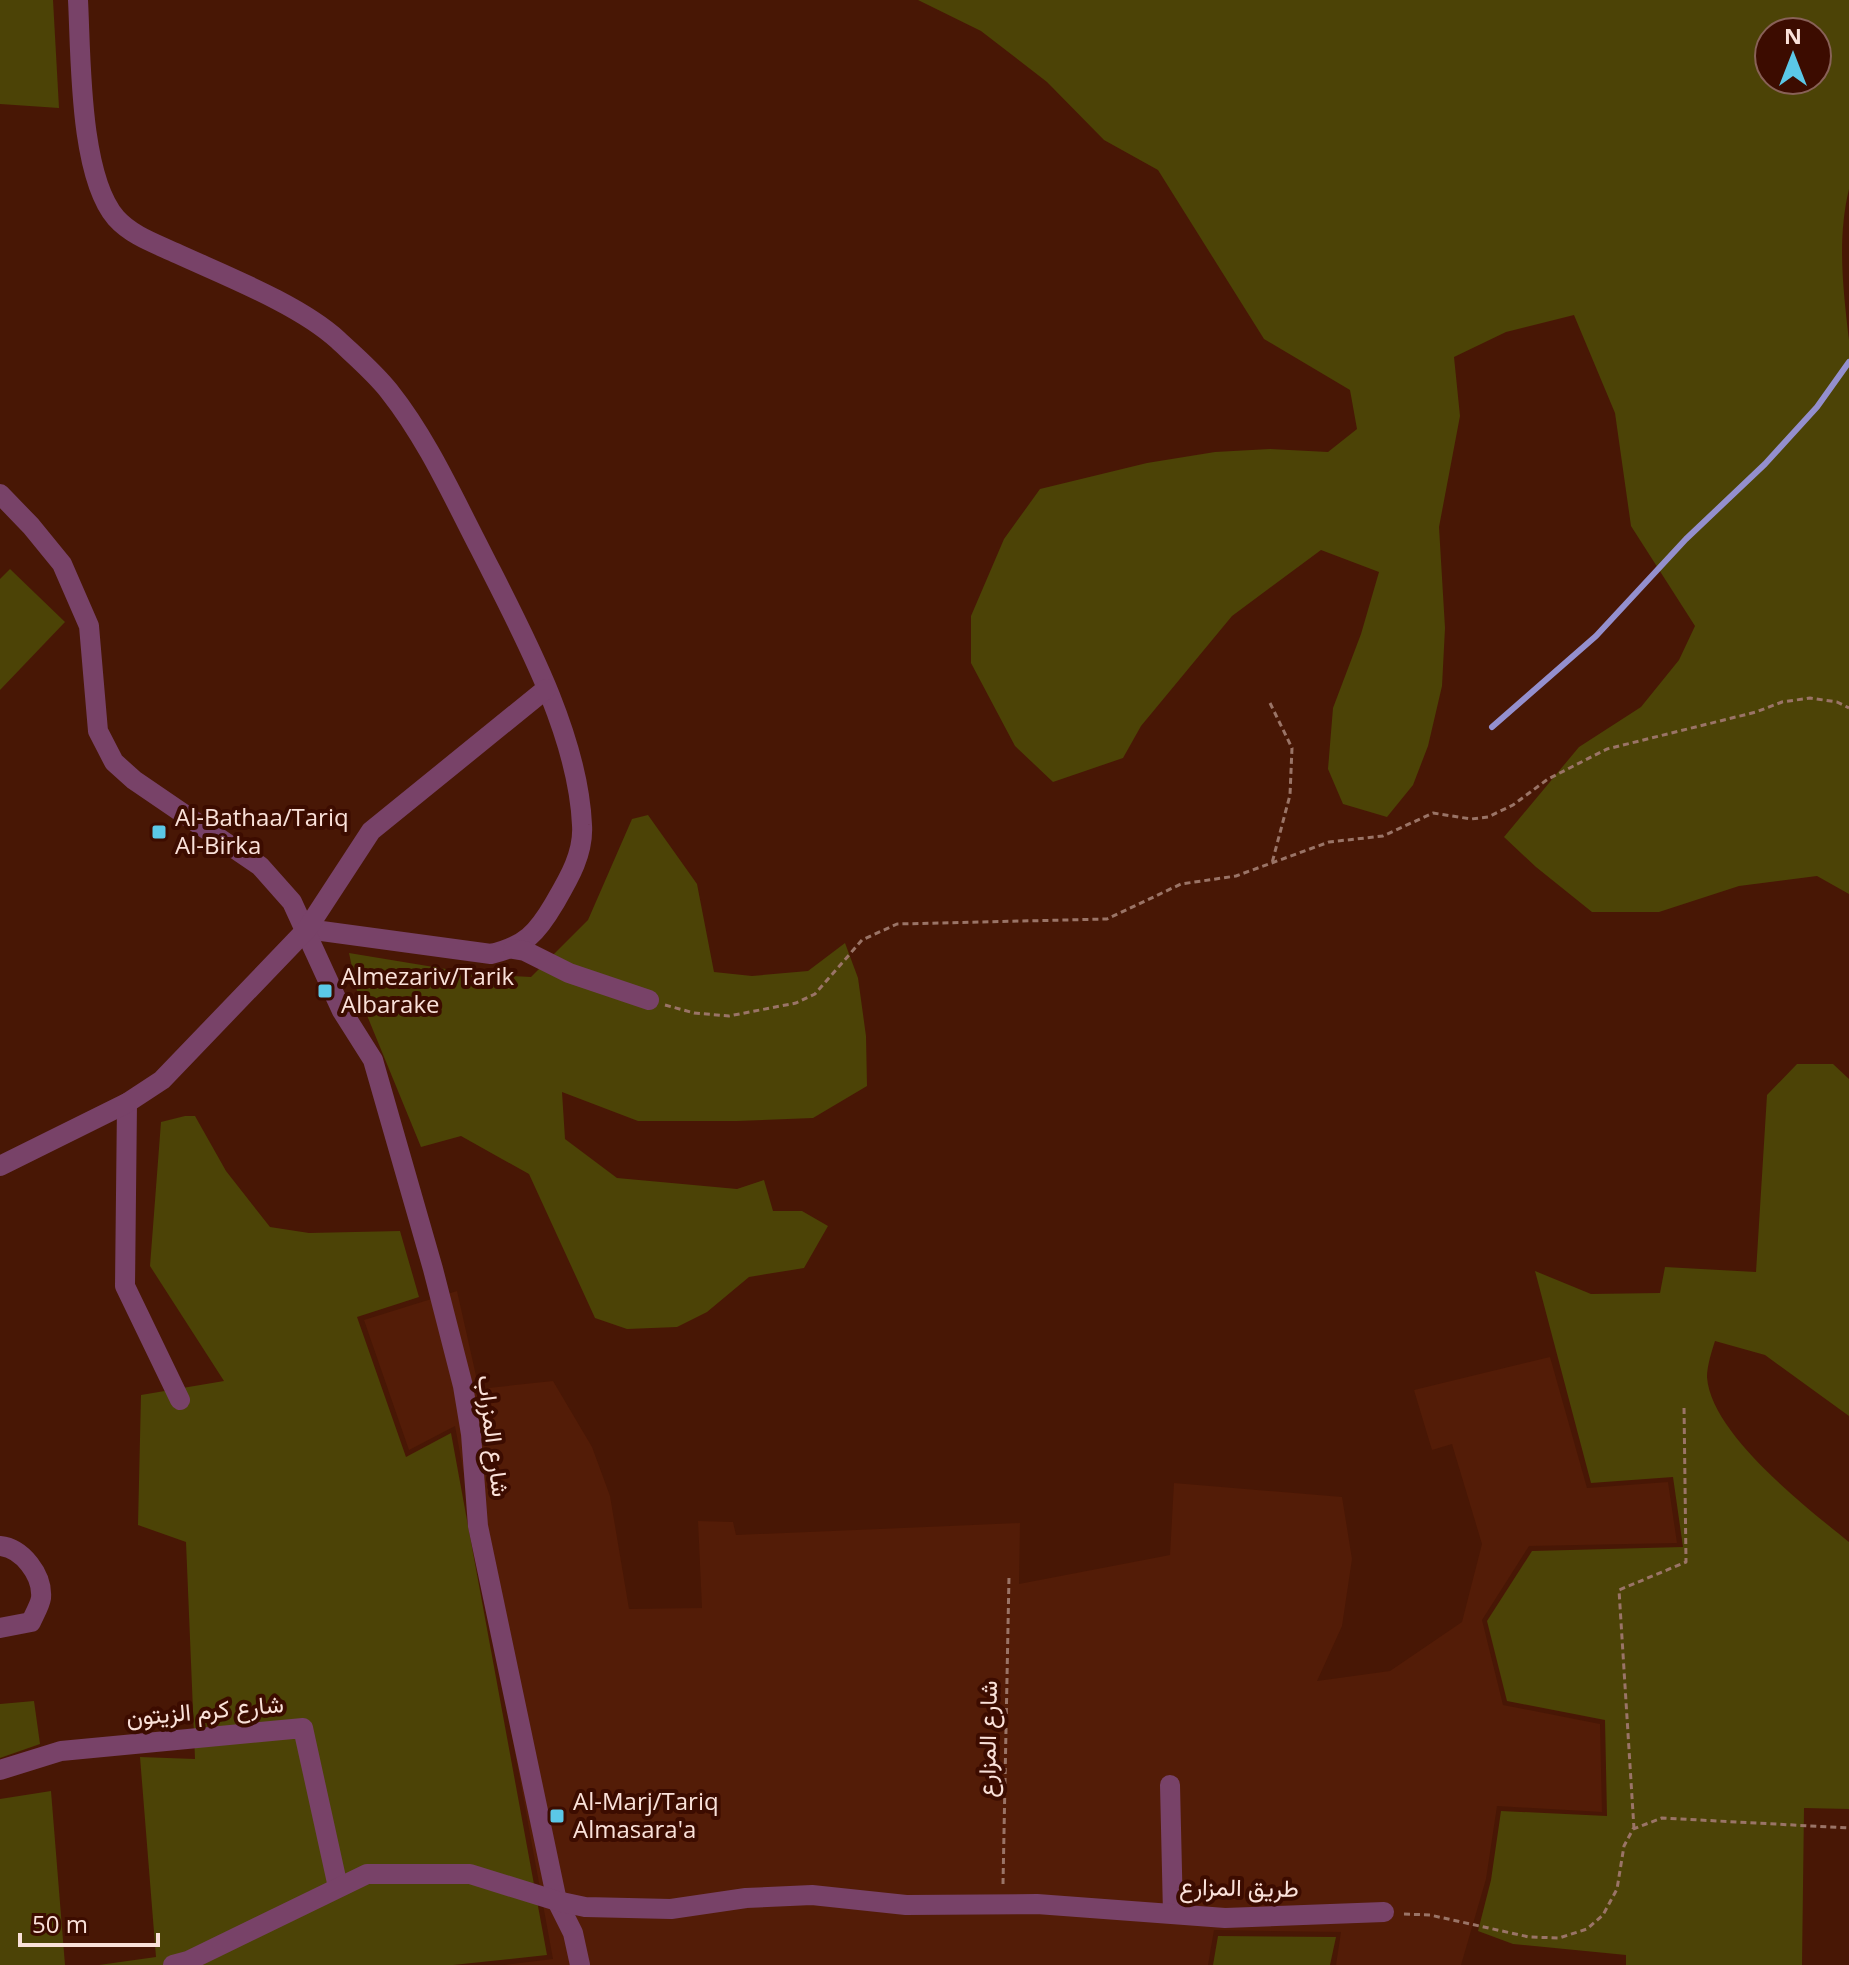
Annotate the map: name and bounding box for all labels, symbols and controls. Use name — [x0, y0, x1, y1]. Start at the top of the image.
north arrow — [1753, 16, 1833, 96]
text: N — [1784, 20, 1802, 50]
place label: Al-Bathaa/Tariq Al-Birka — [175, 800, 349, 861]
marker: Al-Bathaa/Tariq Al-Birka — [150, 823, 168, 841]
place label: Almezariv/Tarik Albarake — [341, 959, 515, 1020]
marker: Almezariv/Tarik Albarake — [316, 982, 334, 1000]
street label: شارع المزراب — [470, 1373, 518, 1499]
street label: شارع المزارع — [969, 1680, 1005, 1798]
street label: شارع كرم الزيتون — [125, 1686, 285, 1734]
place label: Al-Marj/Tariq Almasara'a — [573, 1784, 719, 1845]
marker: Al-Marj/Tariq Almasara'a — [548, 1807, 566, 1825]
street label: طريق المزارع — [1179, 1869, 1299, 1905]
scale bar — [20, 1897, 158, 1947]
text: 50 m — [32, 1907, 88, 1940]

